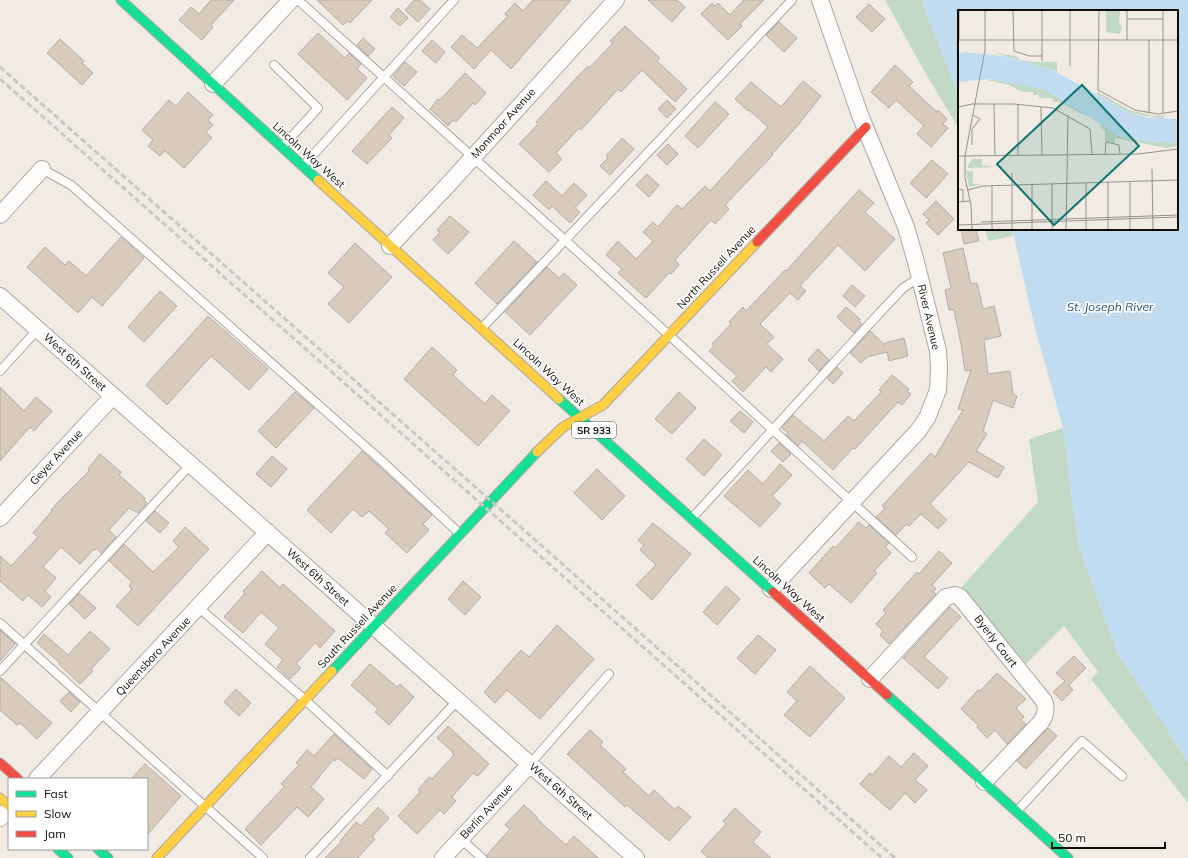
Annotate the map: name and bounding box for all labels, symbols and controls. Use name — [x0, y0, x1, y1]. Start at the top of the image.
inset map — [958, 10, 1178, 230]
street label: Monmoor Avenue — [468, 85, 538, 161]
street label: Lincoln Way West — [270, 119, 348, 191]
street label: North Russell Avenue — [674, 222, 758, 312]
street label: River Avenue — [915, 283, 943, 351]
water label: St. Joseph River — [1067, 299, 1154, 314]
street label: West 6th Street — [41, 330, 109, 394]
street label: Lincoln Way West — [510, 335, 588, 409]
road number: SR 933 — [572, 422, 616, 438]
street label: Geyer Avenue — [27, 426, 85, 488]
street label: West 6th Street — [284, 545, 352, 609]
street label: Lincoln Way West — [750, 553, 828, 625]
street label: South Russell Avenue — [314, 581, 400, 671]
street label: Byerly Court — [971, 612, 1021, 670]
street label: Queensboro Avenue — [113, 614, 193, 698]
street label: West 6th Street — [526, 760, 596, 823]
legend — [8, 778, 148, 850]
street label: Berlin Avenue — [457, 780, 515, 841]
text: Fast — [44, 786, 68, 801]
text: Slow — [44, 806, 72, 821]
scale bar — [1052, 824, 1165, 850]
text: Jam — [44, 826, 66, 841]
text: 50 m — [1058, 830, 1086, 845]

